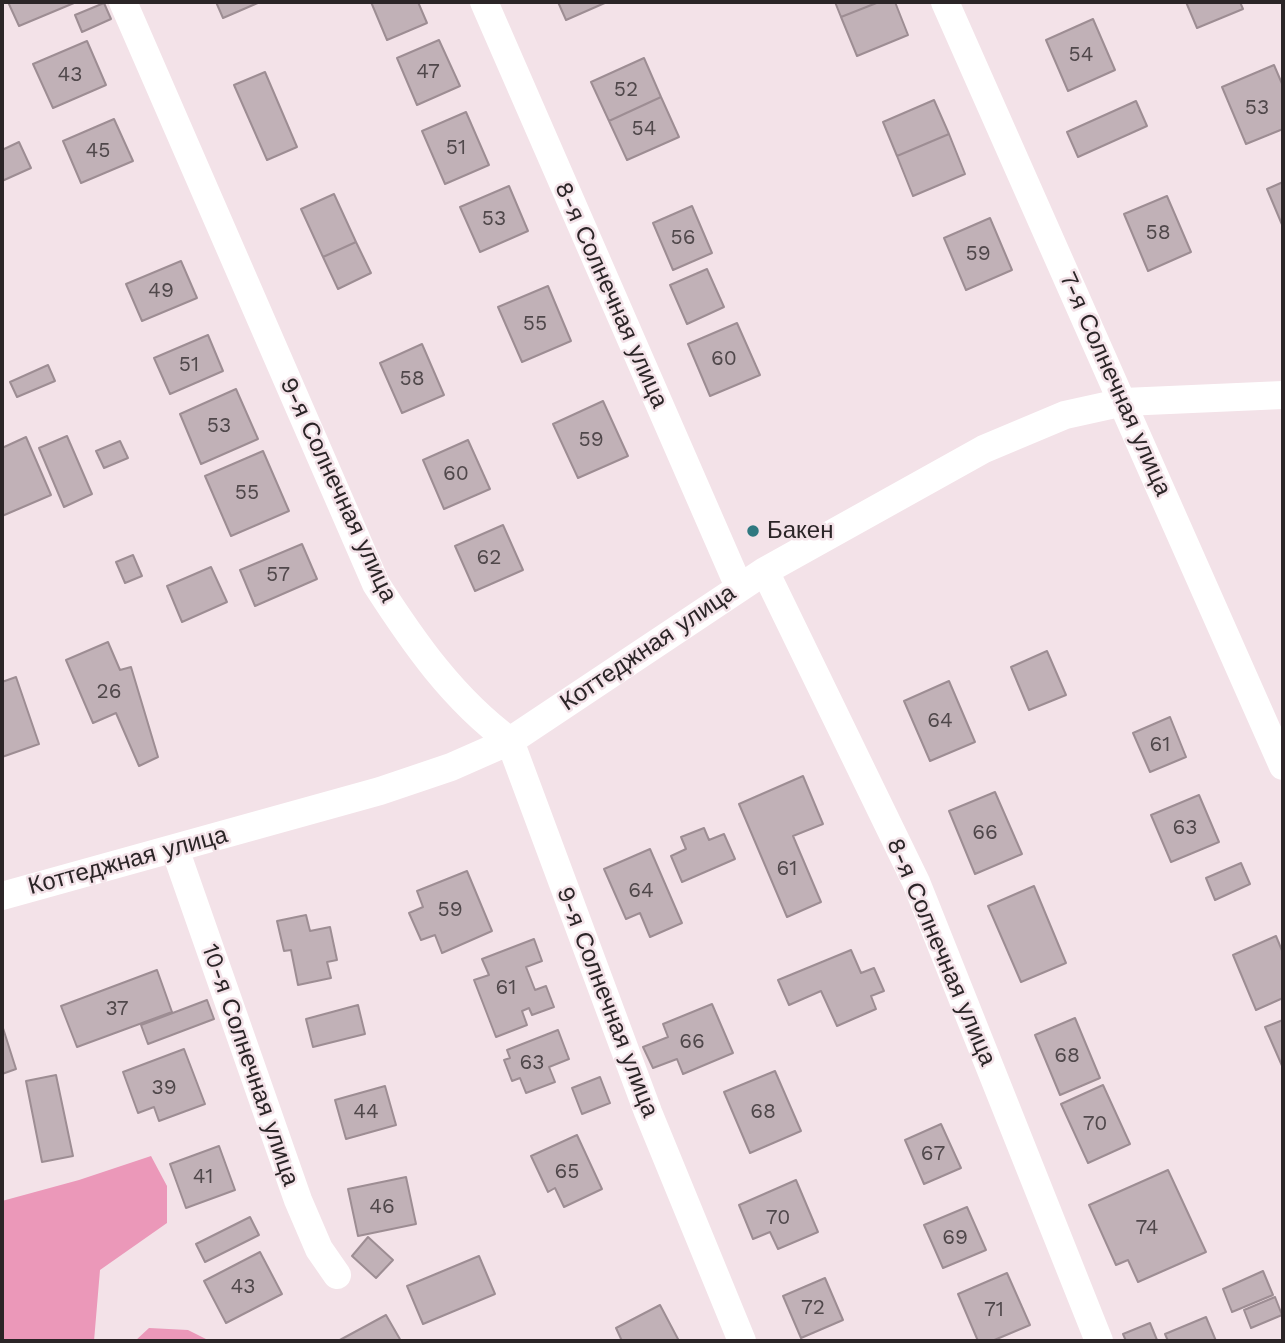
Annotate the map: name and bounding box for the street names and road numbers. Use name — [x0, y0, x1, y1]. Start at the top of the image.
street label: 8-я Солнечная улица — [548, 177, 674, 413]
street label: 7-я Солнечная улица — [1053, 268, 1177, 500]
street label: 9-я Солнечная улица — [273, 373, 403, 607]
street label: Коттеджная улица — [555, 579, 741, 717]
street label: Коттеджная улица — [25, 821, 231, 901]
street label: 8-я Солнечная улица — [880, 834, 1002, 1070]
street label: 9-я Солнечная улица — [550, 883, 664, 1121]
street label: 10-я Солнечная улица — [195, 940, 305, 1190]

